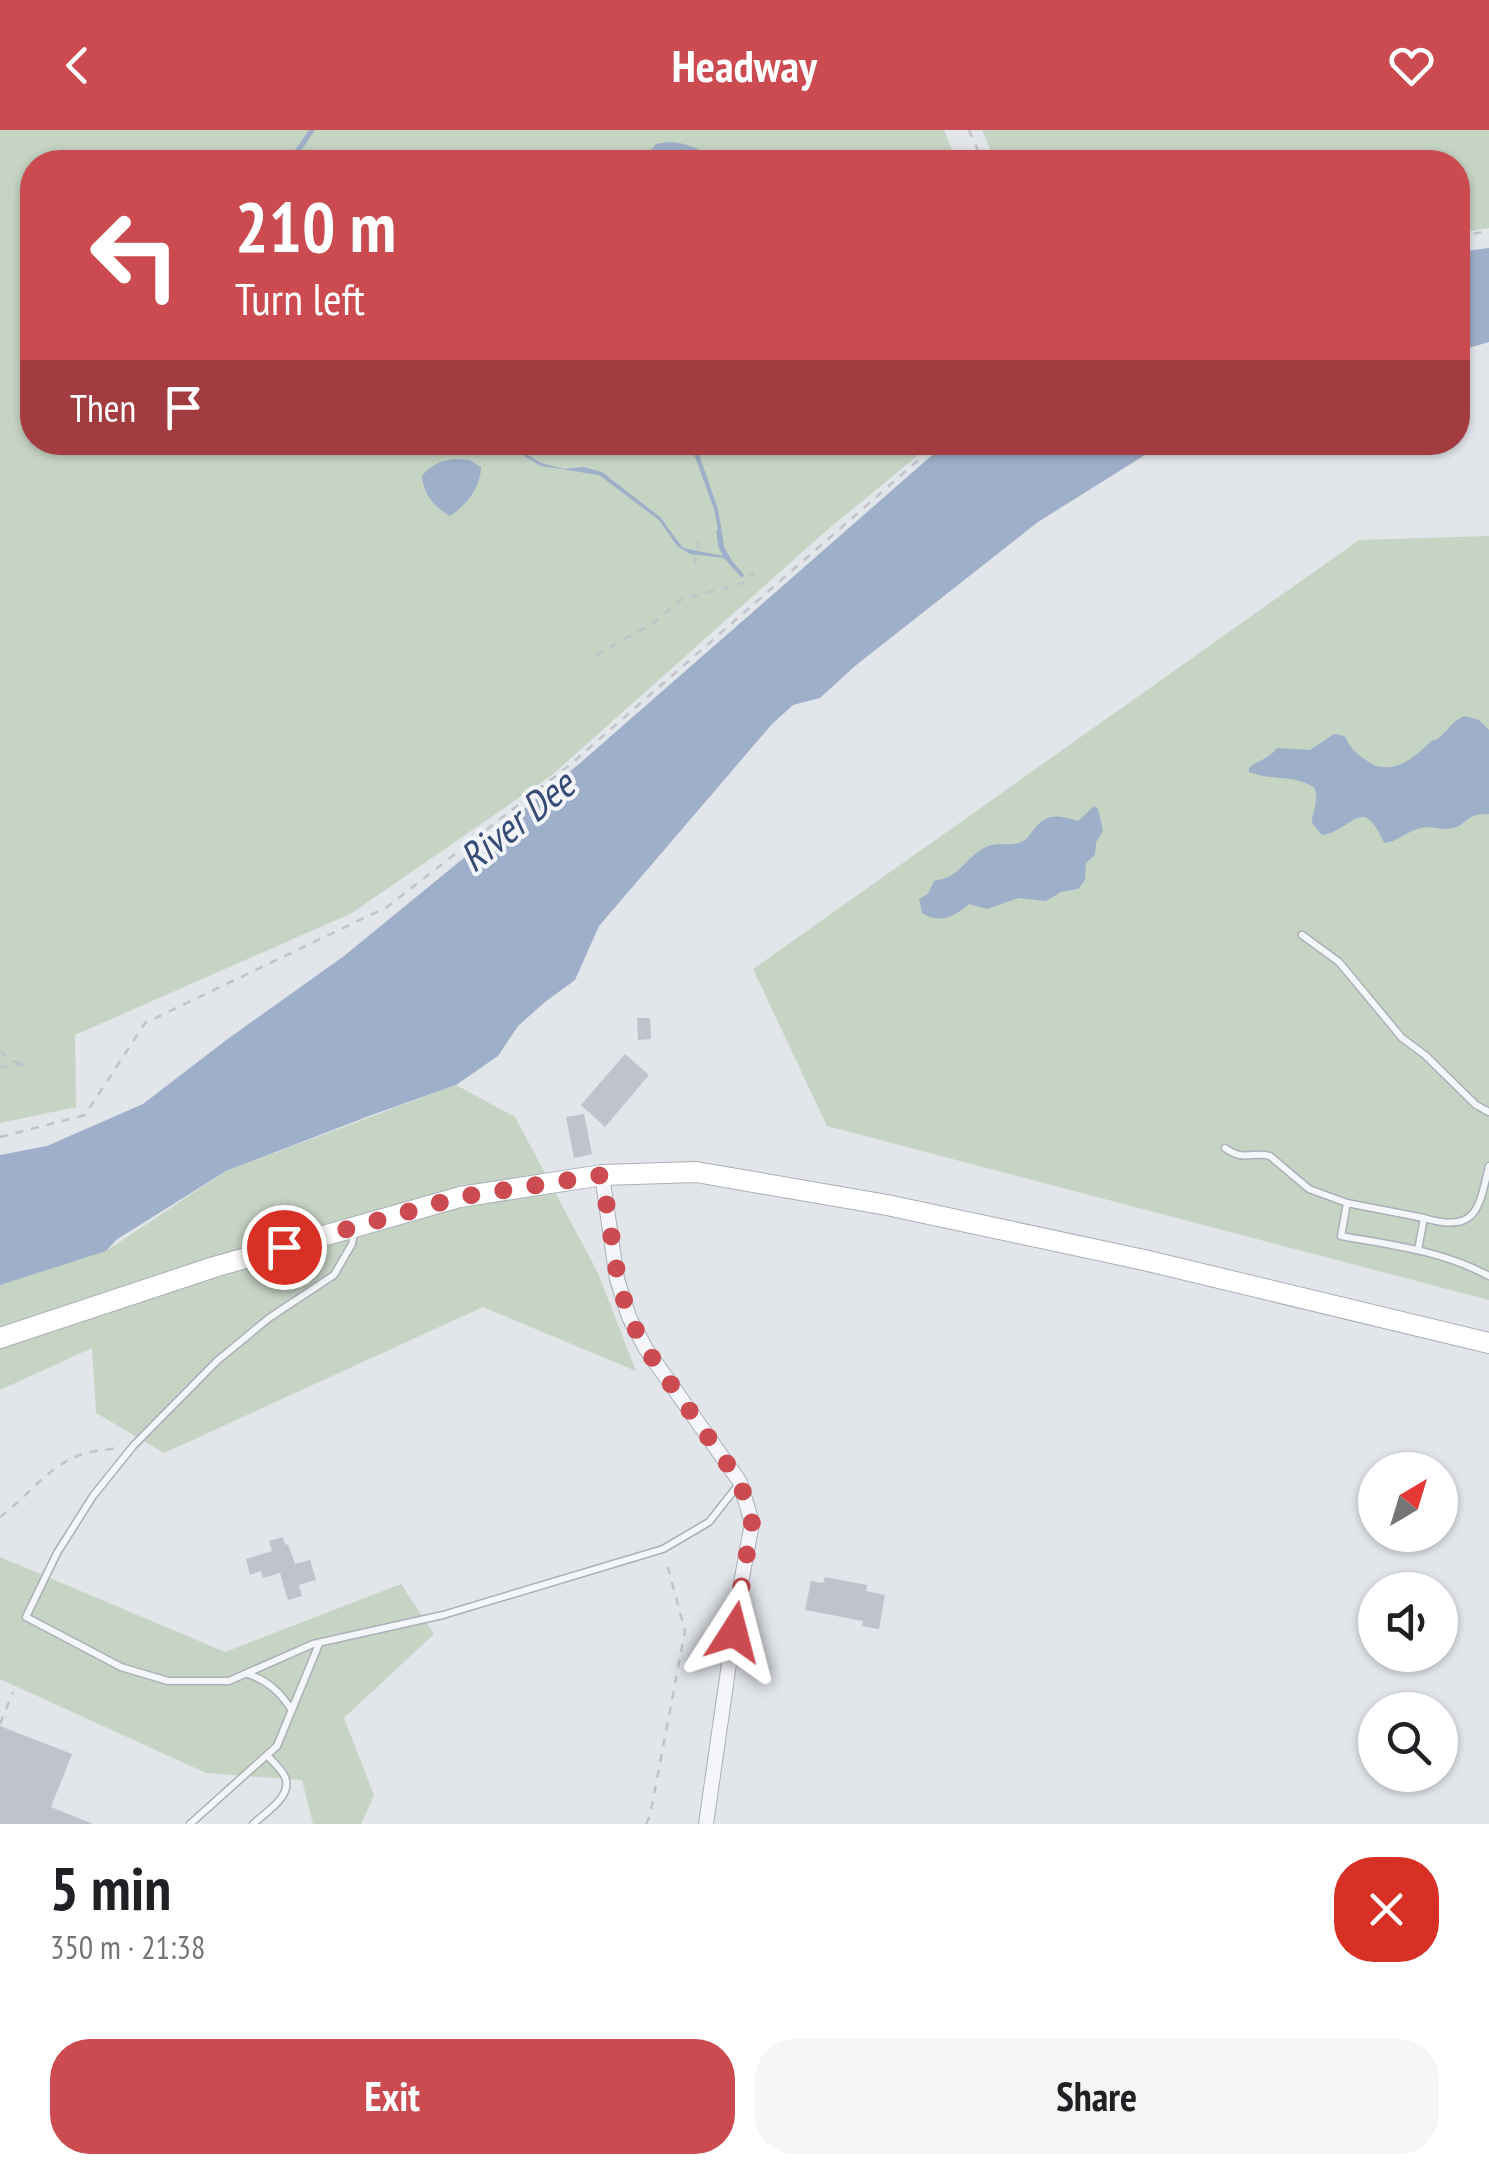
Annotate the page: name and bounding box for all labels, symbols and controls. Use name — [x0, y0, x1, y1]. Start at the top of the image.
text: Headway — [672, 36, 817, 94]
icon: back — [50, 38, 105, 93]
icon: heart — [1384, 38, 1439, 93]
text: 210 m — [235, 181, 396, 271]
icon: left — [70, 190, 200, 320]
text: Turn left — [235, 269, 365, 327]
icon: arrive — [156, 380, 211, 435]
text: Then — [70, 383, 136, 432]
water label: River Dee — [448, 757, 586, 882]
pin — [242, 1205, 327, 1290]
icon: arrive — [257, 1220, 312, 1275]
north arrow — [1358, 1452, 1458, 1552]
map controls — [1358, 1452, 1458, 1792]
button: sound — [1358, 1572, 1458, 1672]
position arrow — [682, 1580, 786, 1684]
button: search — [1358, 1692, 1458, 1792]
text: 5 min — [50, 1849, 171, 1927]
button: close — [1334, 1857, 1439, 1962]
text: 350 m · 21:38 — [50, 1926, 205, 1968]
button: Exit — [50, 2039, 735, 2154]
button: Share — [755, 2039, 1439, 2154]

